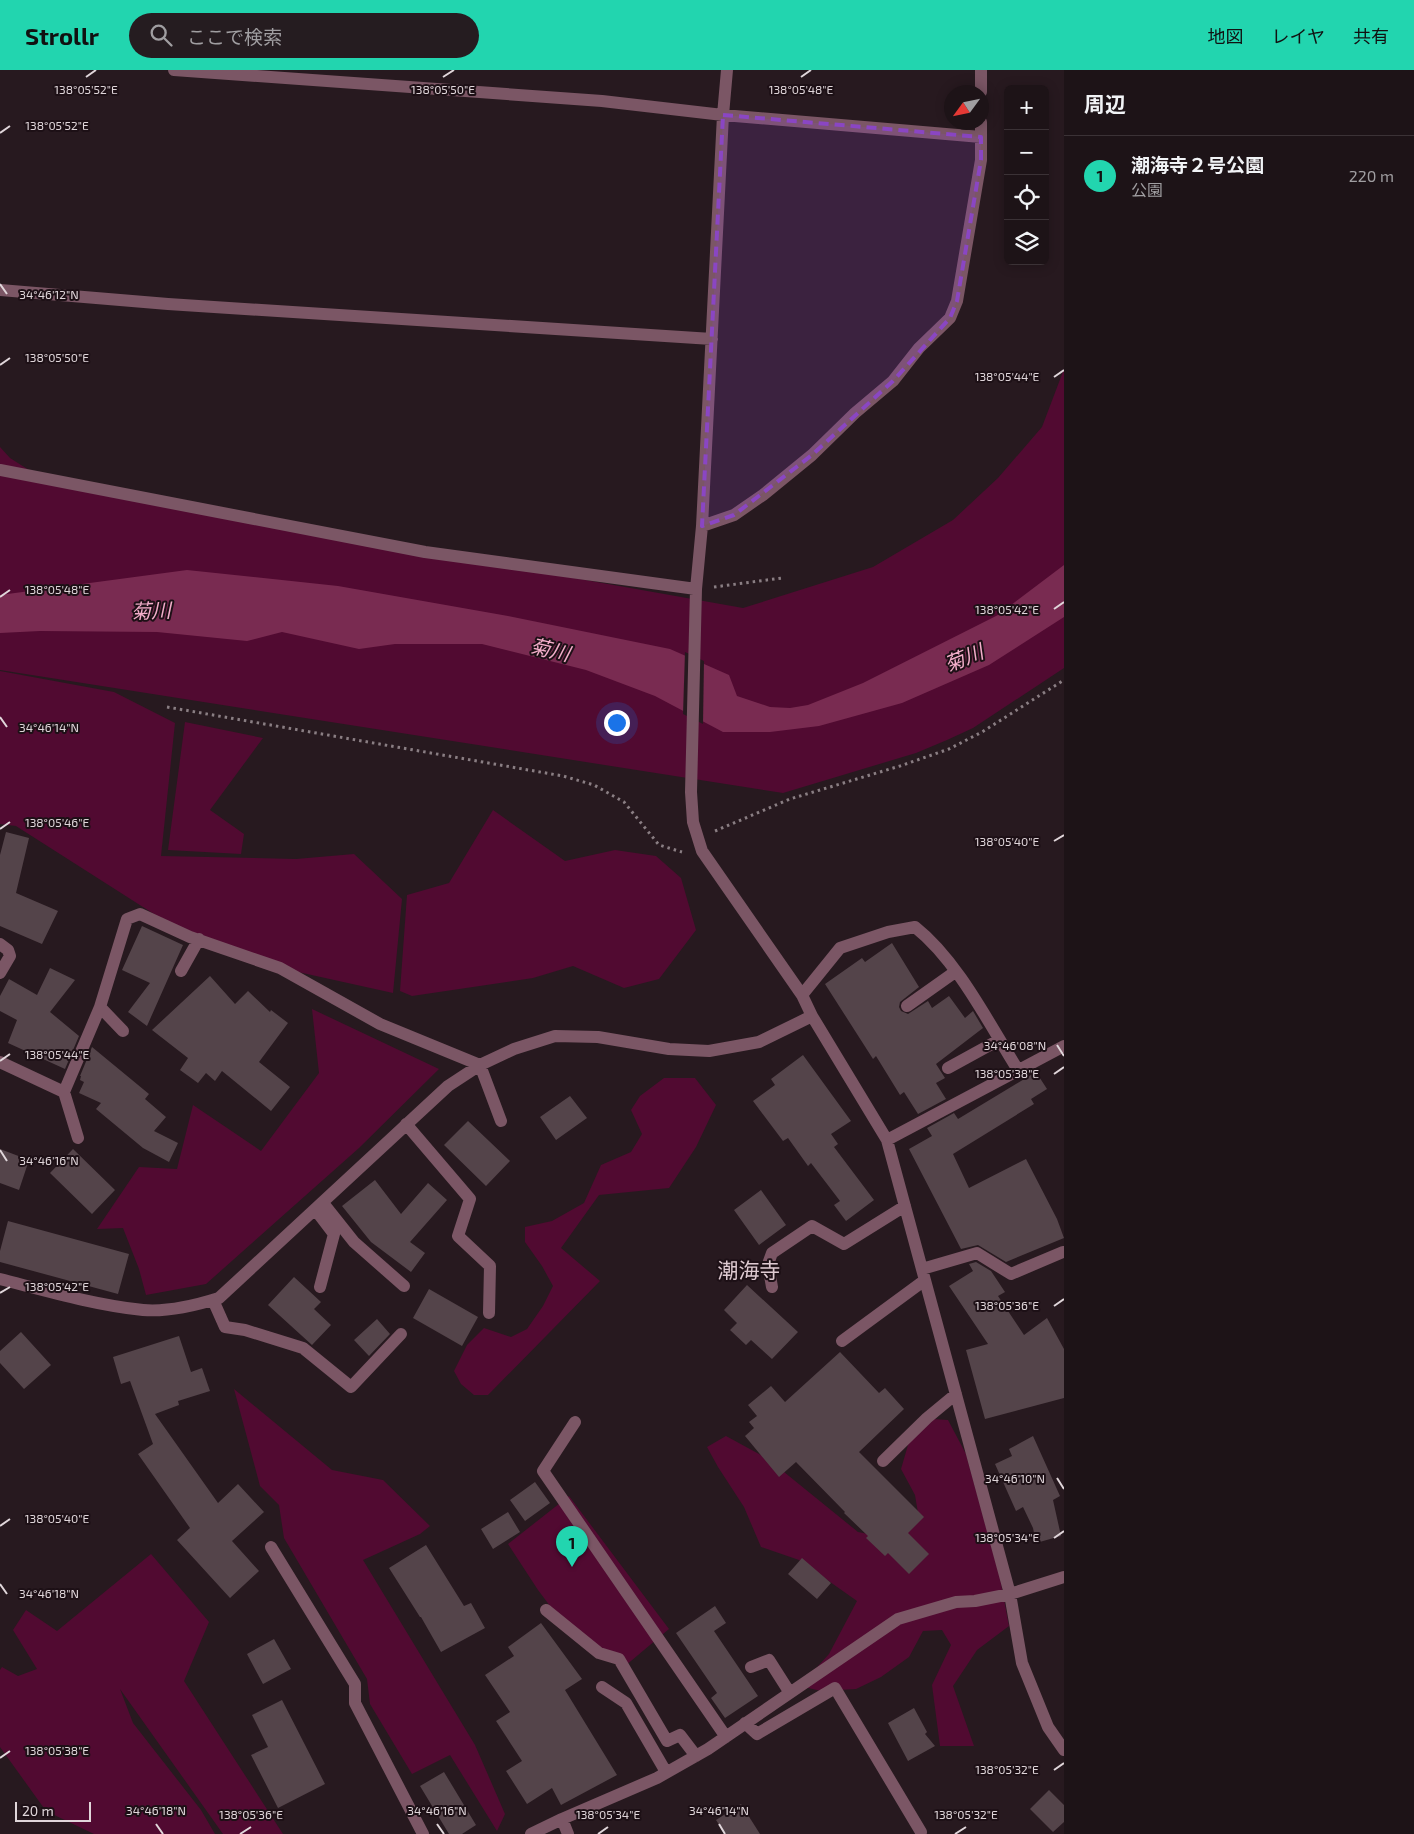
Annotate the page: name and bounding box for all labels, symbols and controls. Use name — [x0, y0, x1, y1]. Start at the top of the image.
search box — [129, 13, 479, 58]
text: Strollr — [25, 21, 99, 50]
icon: search — [147, 21, 175, 49]
text: ここで検索 — [187, 25, 282, 48]
text: 地図 — [1208, 25, 1244, 47]
text: レイヤ — [1272, 25, 1325, 47]
text: 共有 — [1353, 25, 1389, 47]
text: 138°05'52"E — [54, 82, 118, 96]
text: 138°05'50"E — [411, 82, 475, 96]
text: 138°05'48"E — [769, 82, 834, 96]
north arrow — [944, 85, 989, 130]
map controls — [1004, 85, 1049, 265]
button: + — [1004, 85, 1049, 130]
text: 周辺 — [1084, 91, 1126, 116]
text: 138°05'52"E — [25, 118, 89, 132]
button: − — [1004, 130, 1049, 175]
text: 潮海寺２号公園 — [1131, 153, 1264, 176]
text: 1 — [1097, 166, 1103, 185]
text: 220 m — [1349, 166, 1394, 185]
button: locate — [1004, 175, 1049, 220]
text: 公園 — [1131, 180, 1163, 199]
button: layers — [1004, 220, 1049, 265]
text: 34°46'12"N — [19, 287, 79, 301]
text: 138°05'50"E — [25, 350, 89, 364]
text: 138°05'44"E — [975, 369, 1040, 383]
text: 138°05'48"E — [25, 582, 90, 596]
water label: 菊川 — [131, 597, 173, 623]
text: 138°05'42"E — [975, 602, 1039, 616]
water label: 菊川 — [528, 633, 574, 666]
water label: 菊川 — [941, 638, 989, 676]
your location — [604, 710, 630, 736]
text: 34°46'14"N — [19, 720, 79, 734]
text: 138°05'46"E — [25, 815, 89, 829]
text: 138°05'40"E — [975, 834, 1040, 848]
text: 34°46'08"N — [984, 1038, 1046, 1052]
text: 138°05'44"E — [25, 1047, 90, 1061]
text: 138°05'38"E — [975, 1066, 1039, 1080]
text: 34°46'16"N — [19, 1153, 79, 1167]
district label: 潮海寺 — [718, 1257, 781, 1282]
text: 138°05'42"E — [25, 1279, 89, 1293]
text: 138°05'36"E — [975, 1298, 1039, 1312]
text: 34°46'10"N — [985, 1471, 1045, 1485]
text: 138°05'40"E — [25, 1511, 90, 1525]
pin: 1 — [556, 1526, 588, 1567]
text: 138°05'34"E — [975, 1530, 1039, 1544]
text: 34°46'18"N — [19, 1586, 79, 1600]
text: 138°05'38"E — [25, 1743, 89, 1757]
text: 138°05'32"E — [975, 1762, 1039, 1776]
scale bar — [15, 1799, 91, 1822]
text: 20 m — [22, 1802, 54, 1819]
text: 34°46'18"N — [126, 1803, 186, 1817]
text: 34°46'16"N — [407, 1803, 467, 1817]
text: 34°46'14"N — [689, 1803, 749, 1817]
text: 138°05'36"E — [219, 1807, 283, 1821]
text: 138°05'34"E — [576, 1807, 640, 1821]
text: 138°05'32"E — [934, 1807, 998, 1821]

